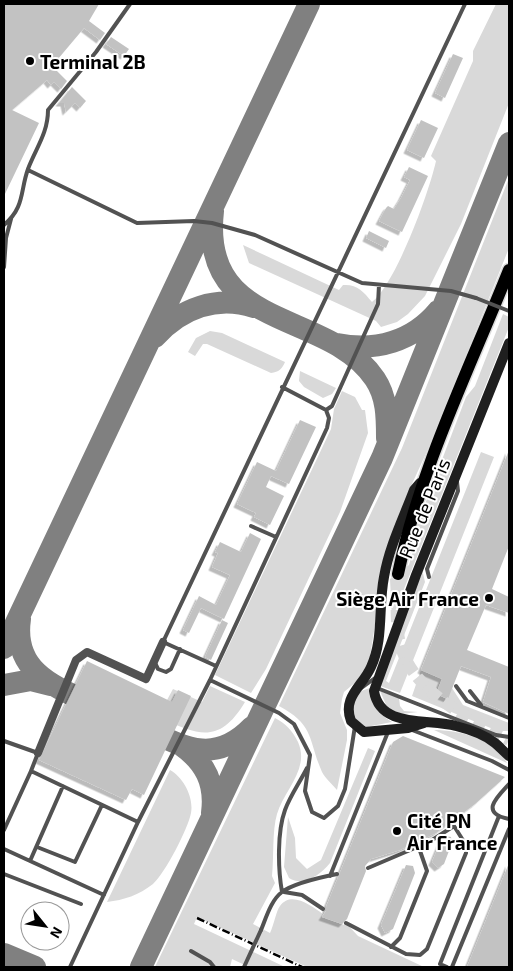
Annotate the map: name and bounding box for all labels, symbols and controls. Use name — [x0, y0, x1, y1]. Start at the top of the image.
place label: Terminal 2B — [40, 50, 146, 73]
marker: Terminal 2B — [24, 55, 36, 67]
street label: Rue de Paris — [394, 455, 454, 561]
place label: Siège Air France — [336, 587, 479, 610]
marker: Siège Air France — [483, 592, 495, 604]
place label: Cité PN Air France — [407, 809, 498, 854]
marker: Cité PN Air France — [391, 825, 403, 837]
north arrow — [20, 901, 70, 951]
text: N — [47, 924, 67, 941]

